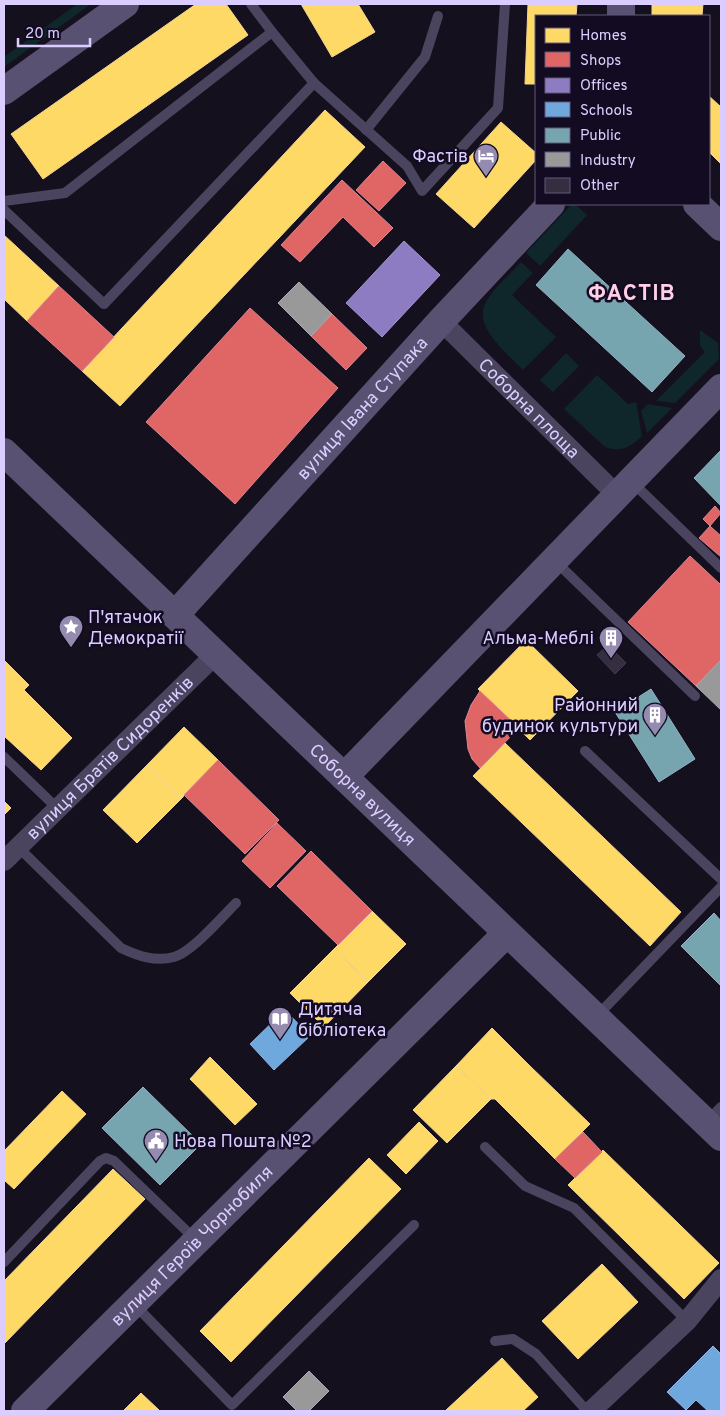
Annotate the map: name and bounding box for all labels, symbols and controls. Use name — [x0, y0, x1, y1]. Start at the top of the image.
scale bar — [18, 15, 90, 47]
legend — [535, 15, 710, 205]
text: 20 m — [25, 25, 60, 44]
text: Homes — [580, 27, 627, 46]
text: Shops — [580, 52, 621, 71]
text: Offices — [580, 77, 627, 96]
text: Schools — [580, 102, 633, 121]
text: Public — [580, 127, 621, 146]
hotel icon: Фастів — [473, 143, 499, 177]
place label: Фастів — [412, 146, 468, 169]
text: Industry — [580, 152, 636, 171]
text: Other — [580, 177, 619, 196]
district label: ФАСТІВ — [588, 281, 676, 308]
street label: вулиця Івана Ступака — [293, 333, 434, 485]
street label: Соборна площа — [472, 354, 584, 464]
place label: П'ятачок Демократії — [88, 607, 184, 651]
place icon: П'ятачок Демократії — [58, 614, 84, 648]
building icon: Альма-Меблі — [598, 625, 624, 659]
place label: Альма-Меблі — [482, 628, 594, 651]
street label: вулиця Братів Сидоренків — [22, 672, 200, 846]
place label: Районний будинок культури — [482, 695, 638, 739]
building icon: Районний будинок культури — [642, 702, 668, 736]
street label: Соборна вулиця — [303, 739, 420, 852]
place label: Дитяча бібліотека — [298, 999, 386, 1043]
library icon: Дитяча бібліотека — [267, 1006, 293, 1040]
public building icon: Нова Пошта №2 — [143, 1128, 169, 1162]
place label: Нова Пошта №2 — [174, 1131, 312, 1154]
street label: вулиця Героїв Чорнобиля — [107, 1161, 279, 1332]

